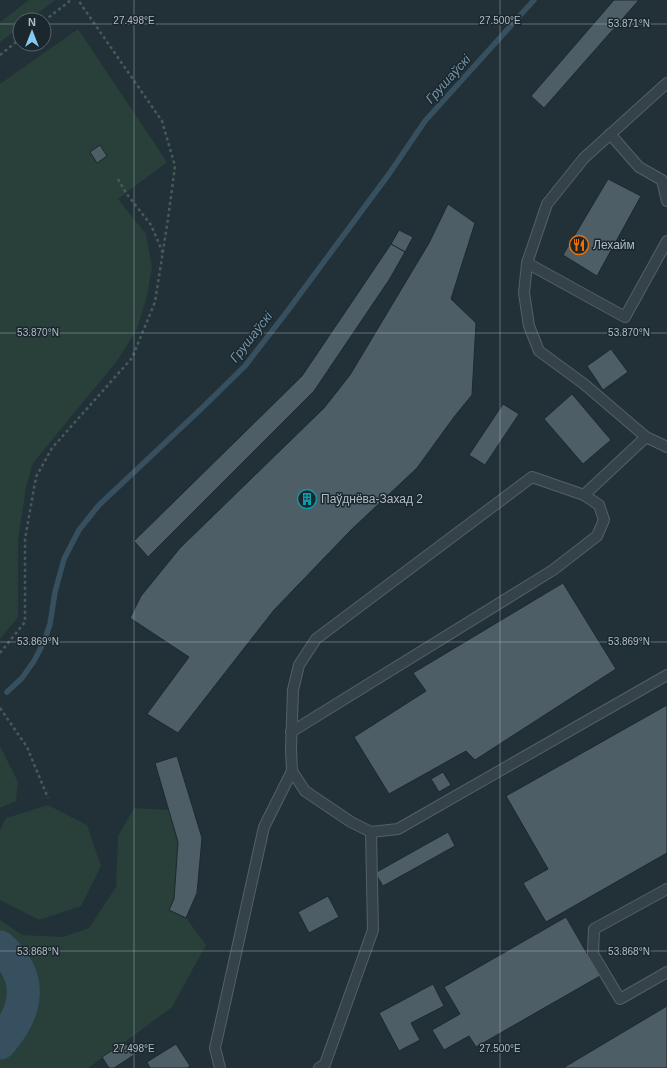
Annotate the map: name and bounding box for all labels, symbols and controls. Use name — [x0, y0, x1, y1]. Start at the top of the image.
north arrow — [12, 12, 52, 52]
text: 27.498°E — [113, 15, 155, 26]
text: 27.500°E — [479, 15, 521, 26]
text: N — [28, 16, 36, 28]
text: 53.871°N — [608, 18, 650, 29]
water label: Грушаўскі — [422, 51, 474, 106]
restaurant icon: Лехайм — [568, 234, 590, 256]
place label: Лехайм — [593, 238, 635, 252]
water label: Грушаўскі — [227, 308, 276, 365]
text: 53.870°N — [17, 327, 59, 338]
text: 53.870°N — [608, 327, 650, 338]
building icon: Паўднёва-Захад 2 — [296, 488, 318, 510]
place label: Паўднёва-Захад 2 — [321, 492, 423, 506]
text: 53.869°N — [17, 636, 59, 647]
text: 53.869°N — [608, 636, 650, 647]
text: 53.868°N — [17, 946, 59, 957]
text: 53.868°N — [608, 946, 650, 957]
text: 27.498°E — [113, 1043, 155, 1054]
text: 27.500°E — [479, 1043, 521, 1054]

